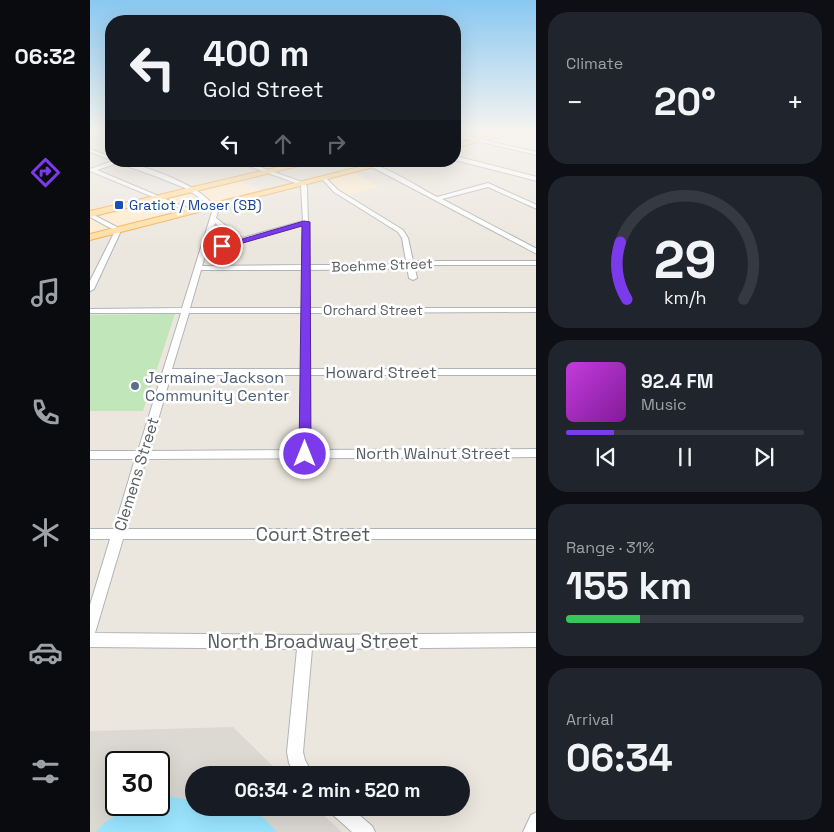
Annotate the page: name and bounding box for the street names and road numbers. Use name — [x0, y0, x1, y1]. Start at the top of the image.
street label: Boehme Street — [331, 254, 433, 276]
street label: Orchard Street — [323, 301, 423, 319]
street label: Howard Street — [325, 362, 437, 383]
street label: Clemens Street — [109, 415, 164, 534]
street label: North Walnut Street — [356, 443, 510, 464]
street label: Court Street — [256, 522, 370, 547]
street label: North Broadway Street — [207, 629, 419, 654]

